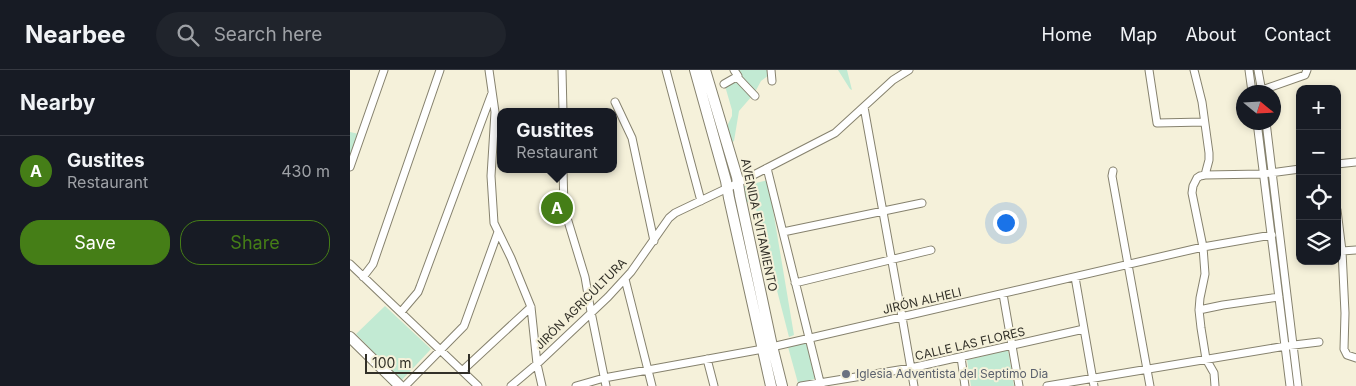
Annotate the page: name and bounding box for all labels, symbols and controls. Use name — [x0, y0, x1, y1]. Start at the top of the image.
search box — [156, 12, 506, 57]
text: Nearbee — [25, 20, 126, 49]
icon: search — [174, 21, 202, 49]
text: Search here — [214, 23, 322, 46]
text: Home — [1042, 24, 1092, 45]
text: Map — [1120, 24, 1157, 45]
text: About — [1185, 24, 1236, 45]
text: Contact — [1264, 24, 1331, 45]
north arrow — [1236, 85, 1281, 130]
map controls — [1296, 85, 1341, 265]
button: + — [1296, 85, 1341, 130]
text: Nearby — [20, 90, 95, 115]
popup — [497, 108, 617, 173]
text: Gustites — [516, 119, 594, 142]
button: − — [1296, 130, 1341, 175]
text: Restaurant — [516, 142, 598, 162]
text: Gustites — [67, 149, 145, 172]
street label: AVENIDA EVITAMIENTO — [738, 157, 781, 293]
text: A — [30, 161, 42, 181]
text: 430 m — [281, 161, 330, 181]
text: Restaurant — [67, 172, 148, 192]
button: locate — [1296, 175, 1341, 220]
pin: A — [541, 189, 573, 227]
your location — [993, 210, 1019, 236]
button: Save — [20, 220, 170, 265]
button: Share — [180, 220, 330, 265]
button: layers — [1296, 220, 1341, 265]
street label: JIRÓN AGRICULTURA — [532, 255, 629, 352]
street label: JIRÓN ALHELI — [881, 284, 963, 317]
street label: CALLE LAS FLORES — [913, 323, 1027, 363]
scale bar — [365, 351, 470, 374]
text: 100 m — [372, 354, 412, 371]
place label: Iglesia Adventista del Septimo Dia — [856, 366, 1048, 381]
marker: Iglesia Adventista del Septimo Dia — [840, 368, 852, 380]

